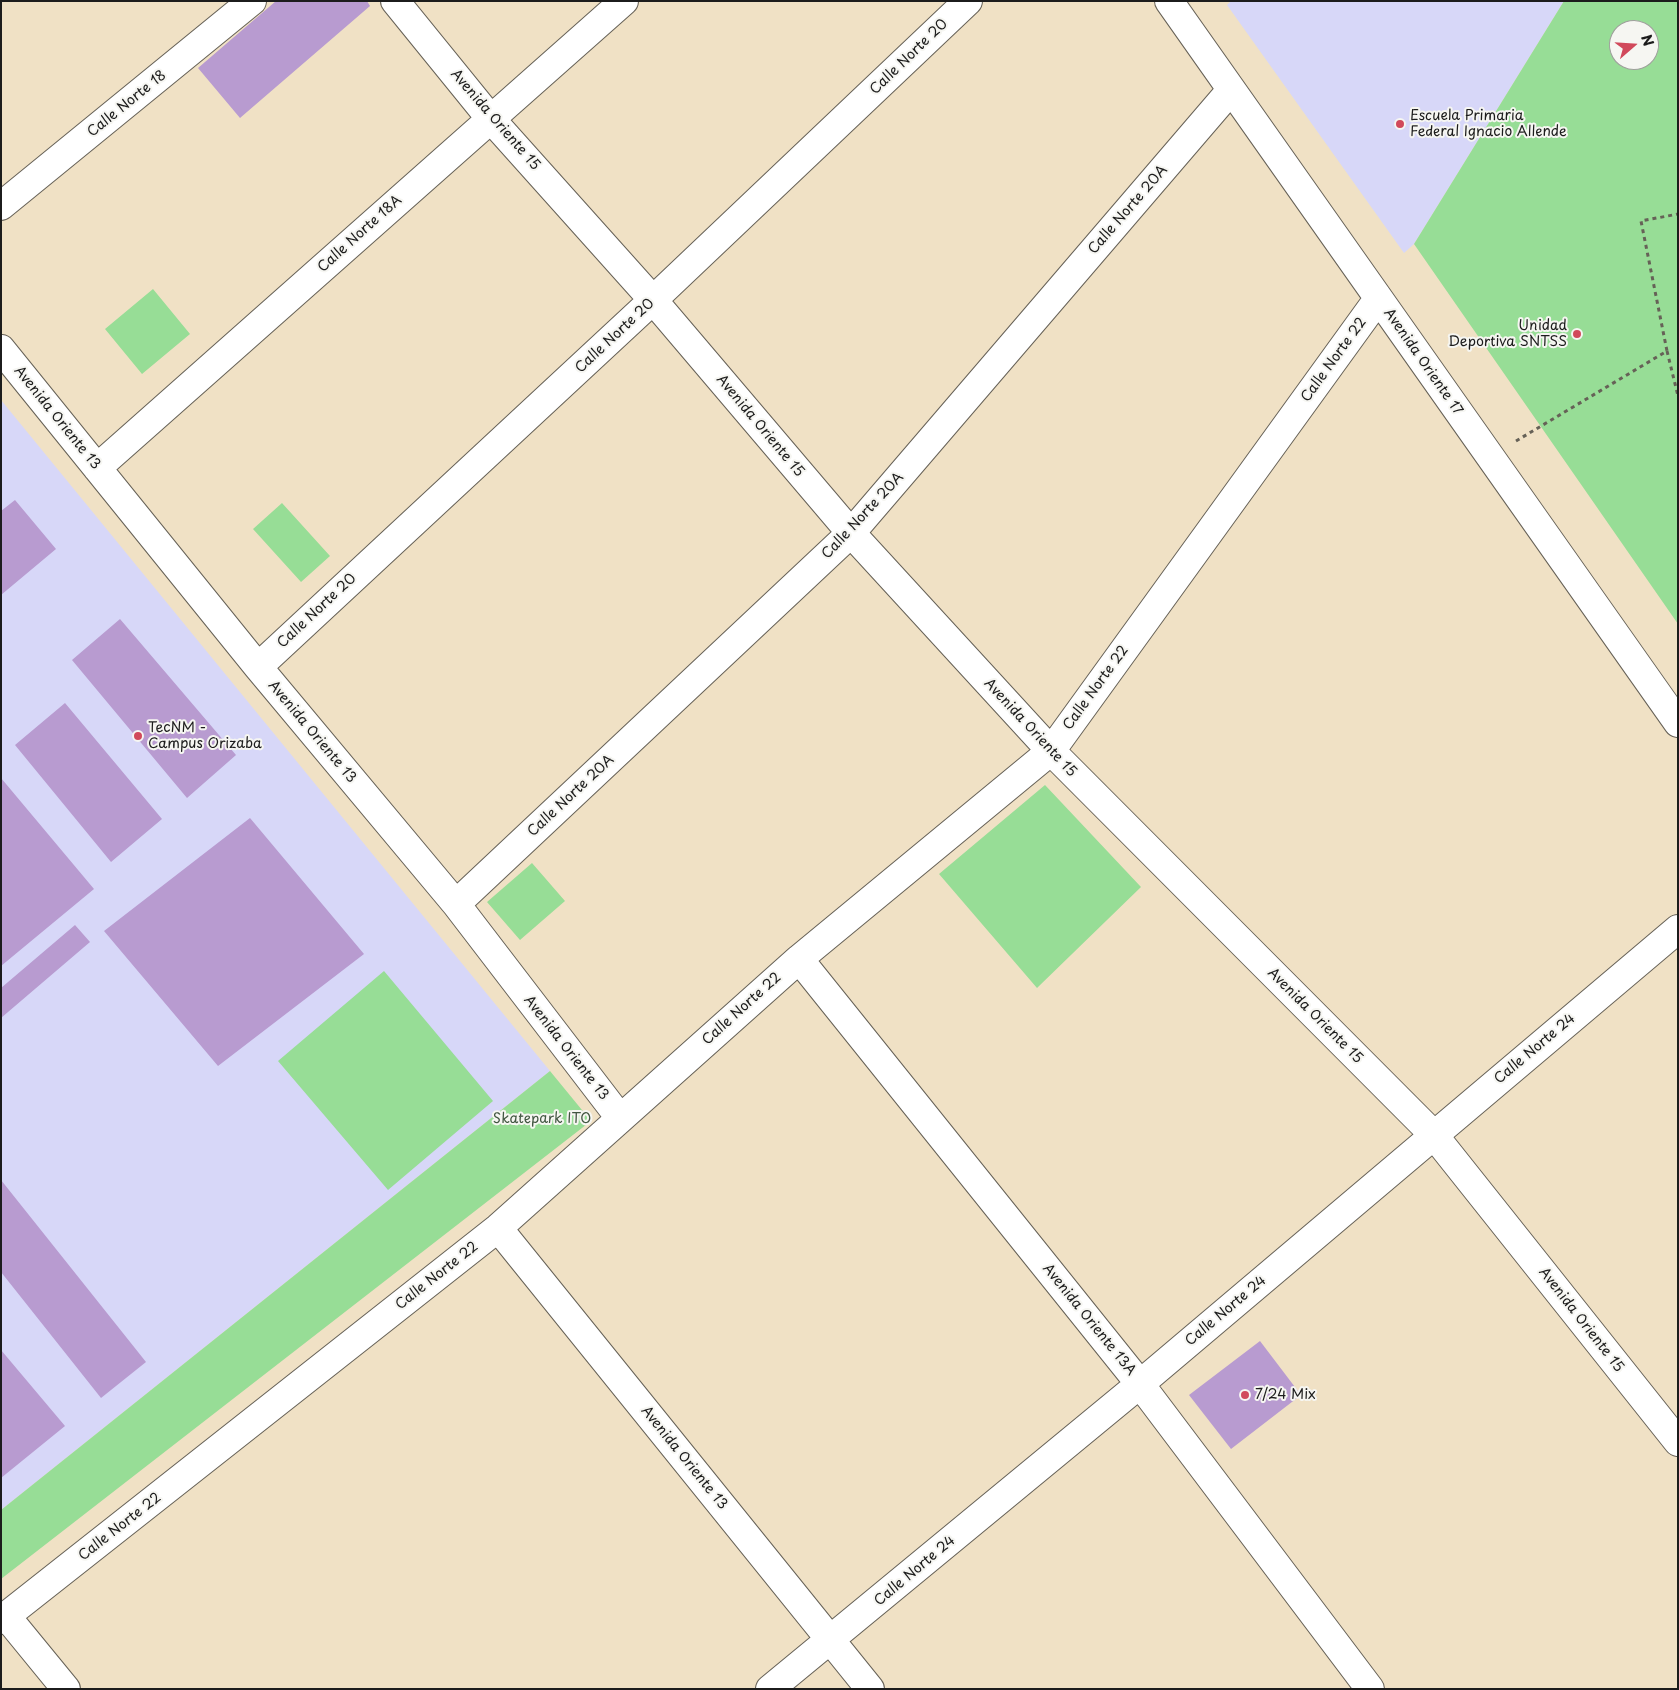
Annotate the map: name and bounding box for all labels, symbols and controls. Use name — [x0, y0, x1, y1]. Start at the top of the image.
street label: Calle Norte 20 — [867, 16, 951, 98]
north arrow — [1609, 20, 1659, 70]
text: N — [1636, 32, 1659, 49]
street label: Avenida Oriente 15 — [447, 66, 543, 174]
street label: Calle Norte 18 — [84, 67, 170, 141]
place label: Escuela Primaria Federal Ignacio Allende — [1410, 108, 1567, 140]
marker: Escuela Primaria Federal Ignacio Allende — [1394, 118, 1406, 130]
street label: Calle Norte 20A — [1085, 162, 1171, 258]
street label: Calle Norte 18A — [315, 192, 405, 276]
street label: Calle Norte 20 — [572, 295, 658, 377]
street label: Avenida Oriente 17 — [1380, 305, 1466, 419]
street label: Calle Norte 22 — [1298, 315, 1370, 405]
place label: Unidad Deportiva SNTSS — [1448, 318, 1567, 351]
marker: Unidad Deportiva SNTSS — [1571, 328, 1583, 340]
street label: Avenida Oriente 13 — [10, 363, 104, 473]
street label: Avenida Oriente 15 — [712, 372, 808, 480]
street label: Calle Norte 20A — [819, 469, 907, 563]
street label: Calle Norte 20 — [274, 570, 360, 652]
street label: Calle Norte 22 — [1060, 643, 1132, 733]
street label: Avenida Oriente 15 — [980, 676, 1080, 780]
street label: Avenida Oriente 13 — [264, 678, 360, 786]
place label: TecNM - Campus Orizaba — [148, 720, 262, 752]
marker: TecNM - Campus Orizaba — [132, 730, 144, 742]
street label: Calle Norte 20A — [524, 752, 618, 840]
street label: Avenida Oriente 15 — [1264, 965, 1366, 1067]
street label: Calle Norte 22 — [699, 969, 785, 1049]
street label: Avenida Oriente 13 — [520, 992, 612, 1104]
street label: Calle Norte 24 — [1491, 1010, 1579, 1088]
park label: Skatepark ITO — [493, 1111, 591, 1127]
street label: Calle Norte 22 — [392, 1239, 482, 1313]
street label: Avenida Oriente 13A — [1039, 1261, 1139, 1379]
street label: Avenida Oriente 15 — [1535, 1264, 1627, 1376]
street label: Calle Norte 24 — [1182, 1272, 1270, 1350]
place label: 7/24 Mix — [1255, 1387, 1315, 1403]
marker: 7/24 Mix — [1239, 1389, 1251, 1401]
street label: Avenida Oriente 13 — [637, 1403, 731, 1513]
street label: Calle Norte 22 — [75, 1490, 165, 1564]
street label: Calle Norte 24 — [871, 1532, 959, 1610]

